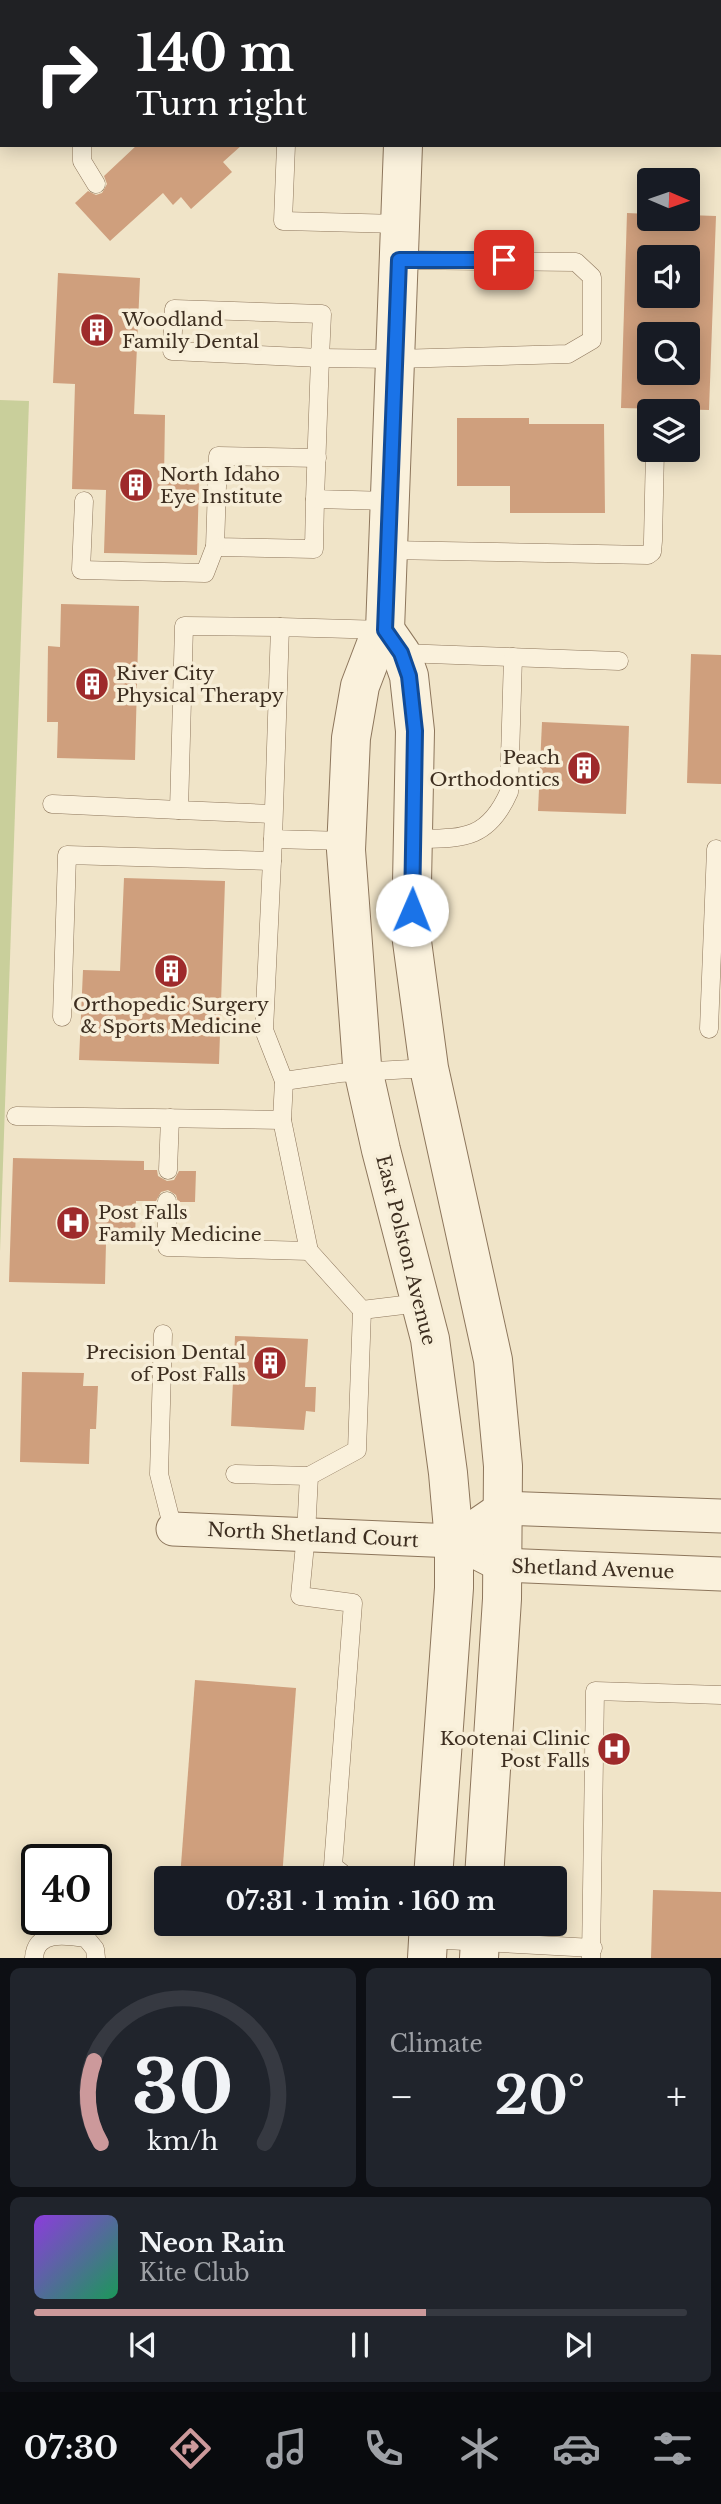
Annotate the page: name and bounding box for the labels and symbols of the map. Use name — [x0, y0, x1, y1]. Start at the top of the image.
north arrow — [637, 168, 700, 231]
pin — [474, 230, 534, 290]
place label: Woodland Family Dental — [121, 308, 259, 353]
building icon: Woodland Family Dental — [78, 311, 116, 349]
place label: North Idaho Eye Institute — [160, 463, 283, 508]
building icon: North Idaho Eye Institute — [117, 466, 155, 504]
place label: River City Physical Therapy — [116, 662, 284, 707]
building icon: River City Physical Therapy — [73, 665, 111, 703]
place label: Peach Orthodontics — [429, 746, 560, 791]
building icon: Peach Orthodontics — [565, 749, 603, 787]
position arrow — [375, 873, 449, 947]
building icon: Orthopedic Surgery & Sports Medicine — [152, 952, 190, 990]
place label: Orthopedic Surgery & Sports Medicine — [73, 993, 269, 1038]
street label: East Polston Avenue — [371, 1153, 441, 1347]
place label: Post Falls Family Medicine — [98, 1201, 262, 1246]
hospital icon: Post Falls Family Medicine — [54, 1204, 92, 1242]
place label: Precision Dental of Post Falls — [86, 1341, 246, 1386]
building icon: Precision Dental of Post Falls — [251, 1344, 289, 1382]
street label: North Shetland Court — [207, 1518, 420, 1552]
street label: Shetland Avenue — [511, 1555, 675, 1583]
place label: Kootenai Clinic Post Falls — [440, 1727, 590, 1772]
hospital icon: Kootenai Clinic Post Falls — [595, 1730, 633, 1768]
speed limit sign: 40 — [21, 1844, 112, 1935]

